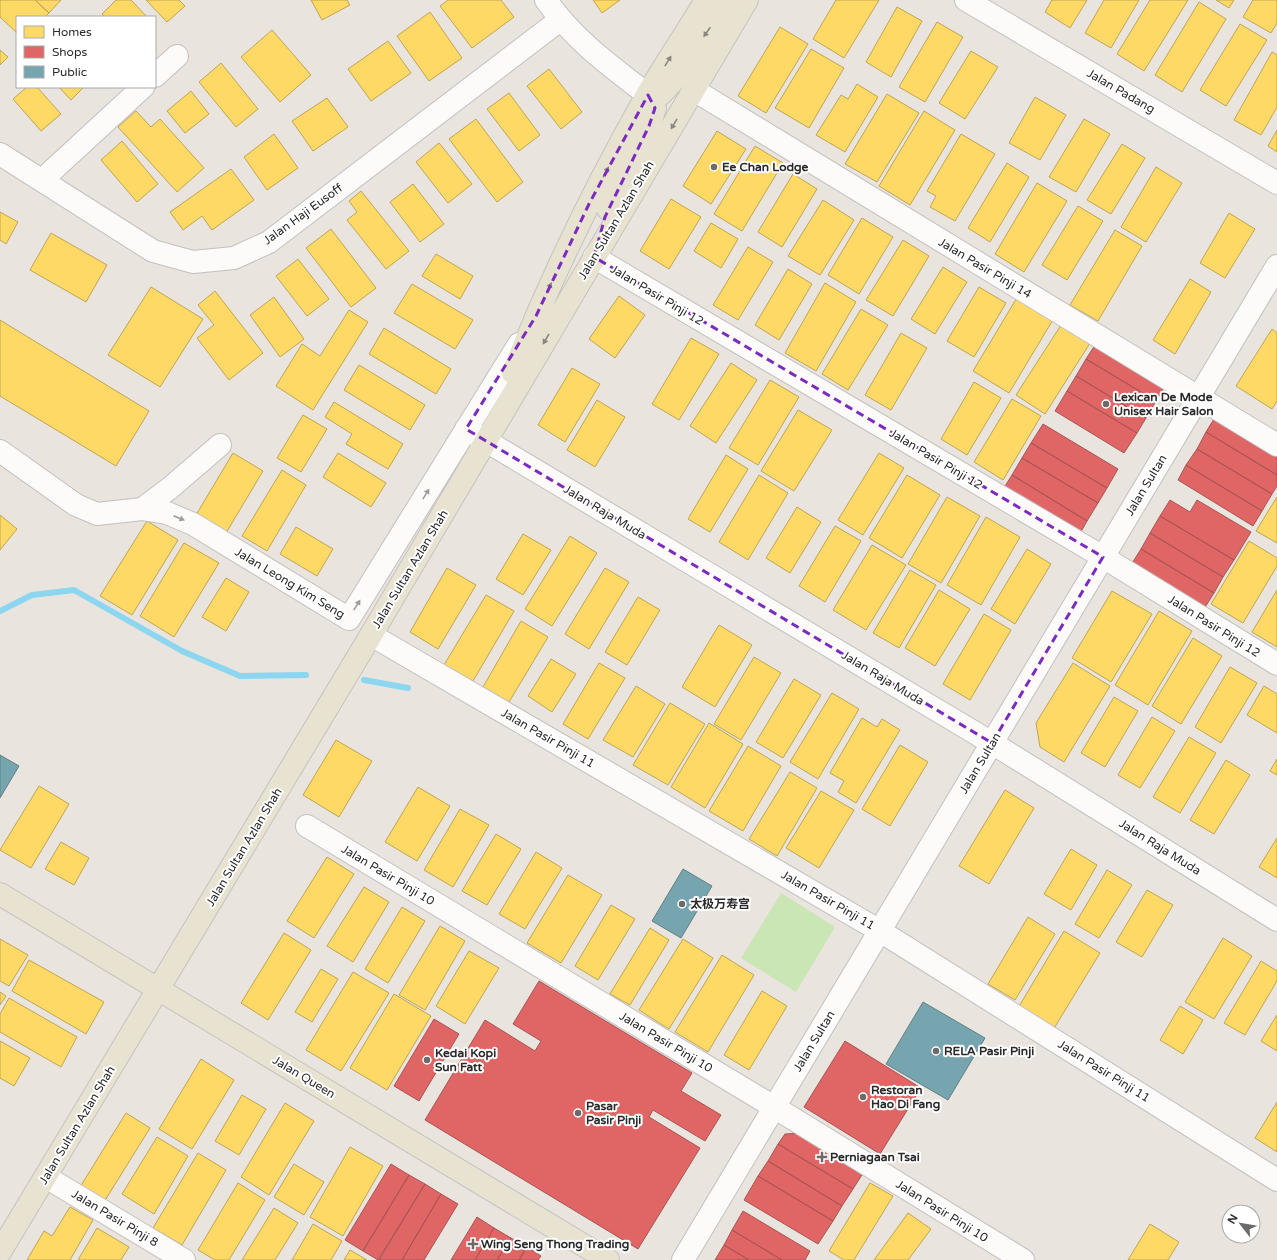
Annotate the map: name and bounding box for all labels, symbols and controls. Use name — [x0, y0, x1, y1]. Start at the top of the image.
legend — [16, 16, 156, 88]
text: Homes — [52, 25, 92, 39]
one-way arrow — [703, 26, 711, 37]
text: Shops — [52, 45, 87, 59]
one-way arrow — [665, 55, 672, 67]
text: Public — [52, 65, 87, 79]
street label: Jalan Padang — [1085, 66, 1157, 116]
one-way arrow — [670, 119, 678, 129]
street label: Jalan Sultan Azlan Shah — [575, 158, 657, 282]
place label: Ee Chan Lodge — [722, 160, 809, 175]
marker: Ee Chan Lodge — [709, 162, 719, 172]
one-way arrow — [603, 166, 609, 178]
street label: Jalan Haji Eusoff — [261, 180, 346, 247]
street label: Jalan Pasir Pinji 14 — [936, 235, 1034, 302]
street label: Jalan Pasir Pinji 12 — [608, 262, 706, 328]
one-way arrow — [546, 283, 552, 294]
one-way arrow — [542, 333, 549, 345]
place label: Lexican De Mode Unisex Hair Salon — [1114, 390, 1214, 418]
marker: Lexican De Mode Unisex Hair Salon — [1101, 399, 1111, 409]
street label: Jalan Pasir Pinji 12 — [887, 426, 985, 492]
street label: Jalan Sultan — [1122, 452, 1170, 518]
street label: Jalan Raja Muda — [561, 482, 649, 542]
one-way arrow — [422, 489, 430, 499]
street label: Jalan Sultan Azlan Shah — [369, 507, 451, 631]
one-way arrow — [174, 515, 186, 521]
street label: Jalan Leong Kim Seng — [233, 545, 347, 621]
street label: Jalan Pasir Pinji 12 — [1165, 592, 1263, 660]
one-way arrow — [354, 599, 361, 611]
street label: Jalan Raja Muda — [839, 648, 927, 708]
street label: Jalan Pasir Pinji 11 — [499, 705, 597, 771]
street label: Jalan Sultan — [956, 730, 1004, 796]
street label: Jalan Sultan Azlan Shah — [203, 785, 285, 909]
street label: Jalan Raja Muda — [1117, 816, 1203, 878]
street label: Jalan Pasir Pinji 10 — [339, 842, 437, 909]
street label: Jalan Pasir Pinji 11 — [779, 867, 877, 933]
place label: 太极万寿宫 — [690, 897, 750, 911]
marker: 太极万寿宫 — [677, 899, 687, 909]
street label: Jalan Sultan — [790, 1008, 838, 1074]
street label: Jalan Pasir Pinji 10 — [617, 1009, 715, 1076]
street label: Jalan Pasir Pinji 11 — [1055, 1037, 1153, 1105]
place label: RELA Pasir Pinji — [944, 1044, 1034, 1059]
place label: Kedai Kopi Sun Fatt — [435, 1046, 496, 1074]
marker: RELA Pasir Pinji — [931, 1046, 941, 1056]
street label: Jalan Queen — [270, 1053, 338, 1101]
marker: Kedai Kopi Sun Fatt — [422, 1055, 432, 1065]
street label: Jalan Sultan Azlan Shah — [36, 1063, 118, 1187]
place label: Restoran Hao Di Fang — [871, 1083, 940, 1112]
marker: Restoran Hao Di Fang — [858, 1092, 868, 1102]
place label: Pasar Pasir Pinji — [586, 1099, 641, 1128]
marker: Pasar Pasir Pinji — [573, 1108, 583, 1118]
place label: Perniagaan Tsai — [830, 1150, 920, 1165]
marker: Perniagaan Tsai — [817, 1152, 827, 1162]
street label: Jalan Pasir Pinji 10 — [893, 1177, 991, 1245]
street label: Jalan Pasir Pinji 8 — [69, 1187, 161, 1249]
north arrow — [1221, 1204, 1261, 1244]
text: N — [1225, 1212, 1241, 1226]
place label: Wing Seng Thong Trading — [481, 1237, 629, 1252]
marker: Wing Seng Thong Trading — [468, 1239, 478, 1249]

